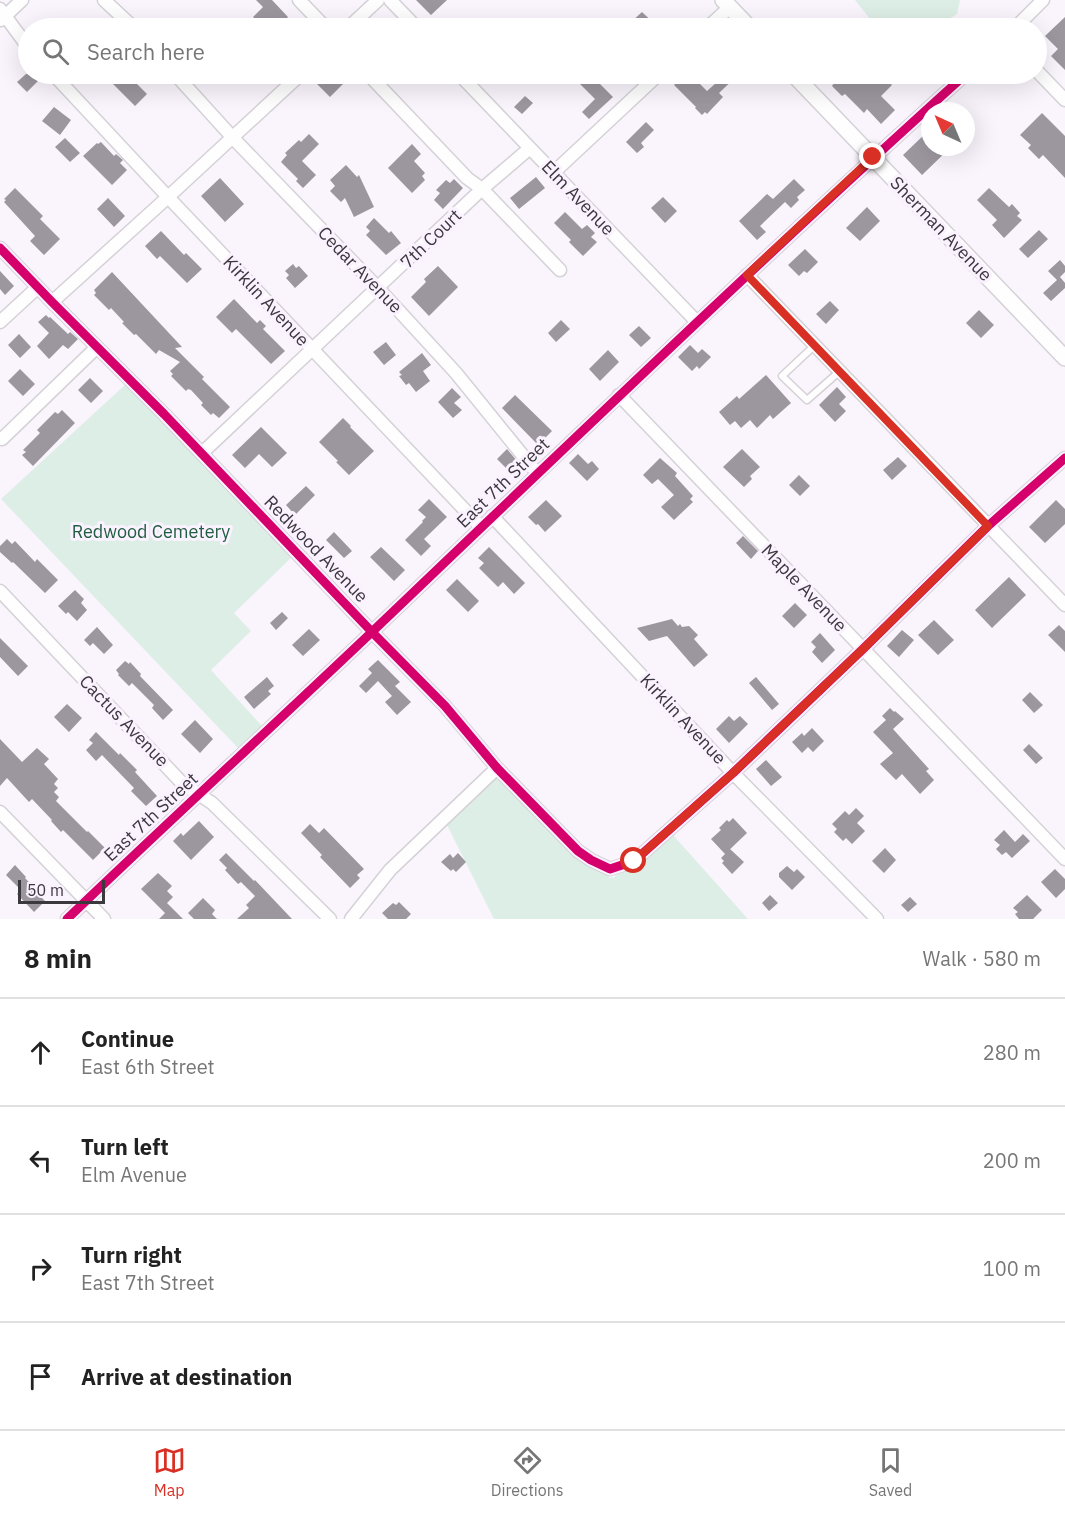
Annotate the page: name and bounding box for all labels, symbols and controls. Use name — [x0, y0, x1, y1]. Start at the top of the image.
search box — [18, 18, 1047, 84]
icon: search — [39, 35, 72, 68]
text: Search here — [87, 37, 205, 66]
north arrow — [921, 102, 975, 156]
route end — [859, 143, 885, 169]
street label: Elm Avenue — [537, 155, 620, 240]
street label: Sherman Avenue — [885, 171, 997, 286]
street label: 7th Court — [395, 204, 466, 273]
street label: Cedar Avenue — [313, 221, 408, 318]
street label: Kirklin Avenue — [218, 250, 314, 351]
street label: East 7th Street — [451, 433, 554, 533]
street label: Redwood Avenue — [259, 490, 373, 607]
park label: Redwood Cemetery — [72, 520, 230, 543]
street label: Maple Avenue — [757, 539, 852, 637]
street label: Kirklin Avenue — [635, 668, 731, 769]
street label: Cactus Avenue — [75, 670, 174, 772]
street label: East 7th Street — [99, 767, 202, 866]
route start — [620, 847, 646, 873]
scale bar — [18, 877, 105, 904]
text: 50 m — [27, 880, 64, 900]
text: 8 min — [24, 941, 92, 975]
text: Walk · 580 m — [923, 945, 1041, 972]
text: Continue — [81, 1024, 174, 1053]
icon: ahead — [24, 1036, 57, 1069]
text: 280 m — [983, 1039, 1041, 1066]
text: East 6th Street — [81, 1053, 215, 1080]
text: Turn left — [81, 1132, 169, 1161]
icon: left — [24, 1144, 57, 1177]
text: 200 m — [983, 1147, 1041, 1174]
text: Elm Avenue — [81, 1161, 187, 1188]
text: Turn right — [81, 1240, 182, 1269]
icon: right — [24, 1252, 57, 1285]
text: 100 m — [983, 1255, 1041, 1282]
text: East 7th Street — [81, 1269, 215, 1296]
icon: arrive — [24, 1360, 57, 1393]
text: Arrive at destination — [81, 1362, 292, 1391]
tab: Map — [153, 1444, 186, 1500]
tab: Directions — [491, 1444, 564, 1500]
tab: Saved — [869, 1444, 912, 1500]

